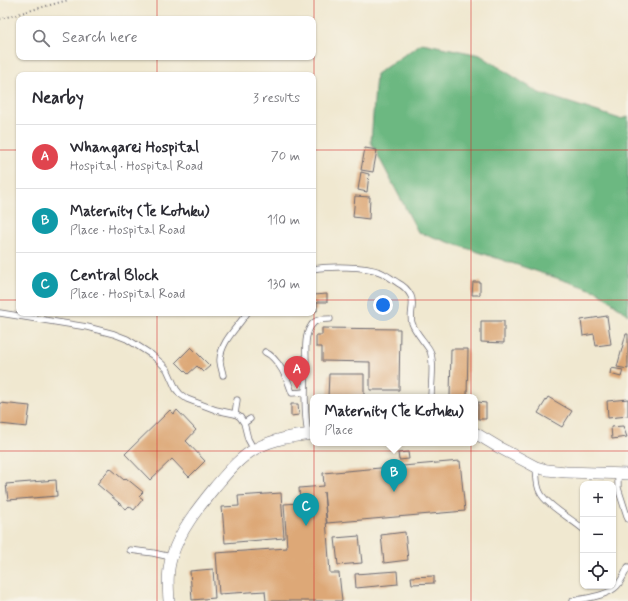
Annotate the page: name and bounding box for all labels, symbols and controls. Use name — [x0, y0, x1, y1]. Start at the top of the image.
search box — [16, 16, 316, 60]
icon: search — [30, 27, 52, 49]
text: Search here — [62, 28, 138, 48]
text: Nearby — [32, 87, 84, 109]
text: 3 results — [253, 90, 300, 107]
text: Whangarei Hospital — [70, 138, 199, 158]
text: A — [41, 148, 49, 165]
text: 70 m — [271, 148, 300, 165]
text: Hospital · Hospital Road — [70, 158, 203, 175]
text: Maternity (Te Kotuku) — [70, 202, 209, 222]
text: B — [41, 212, 49, 229]
text: 110 m — [267, 212, 300, 229]
text: Place · Hospital Road — [70, 222, 185, 239]
text: Central Block — [70, 266, 159, 286]
text: C — [40, 276, 50, 293]
text: 130 m — [267, 276, 300, 293]
text: Place · Hospital Road — [70, 286, 185, 303]
your location — [373, 295, 393, 315]
pin: A — [284, 356, 310, 389]
popup — [310, 394, 478, 446]
text: Maternity (Te Kotuku) — [324, 402, 464, 422]
text: Place — [324, 422, 353, 439]
pin: B — [381, 459, 407, 492]
map controls — [580, 481, 616, 589]
button: + — [580, 481, 616, 517]
pin: C — [293, 493, 319, 526]
button: − — [580, 517, 616, 553]
button: locate — [580, 553, 616, 589]

